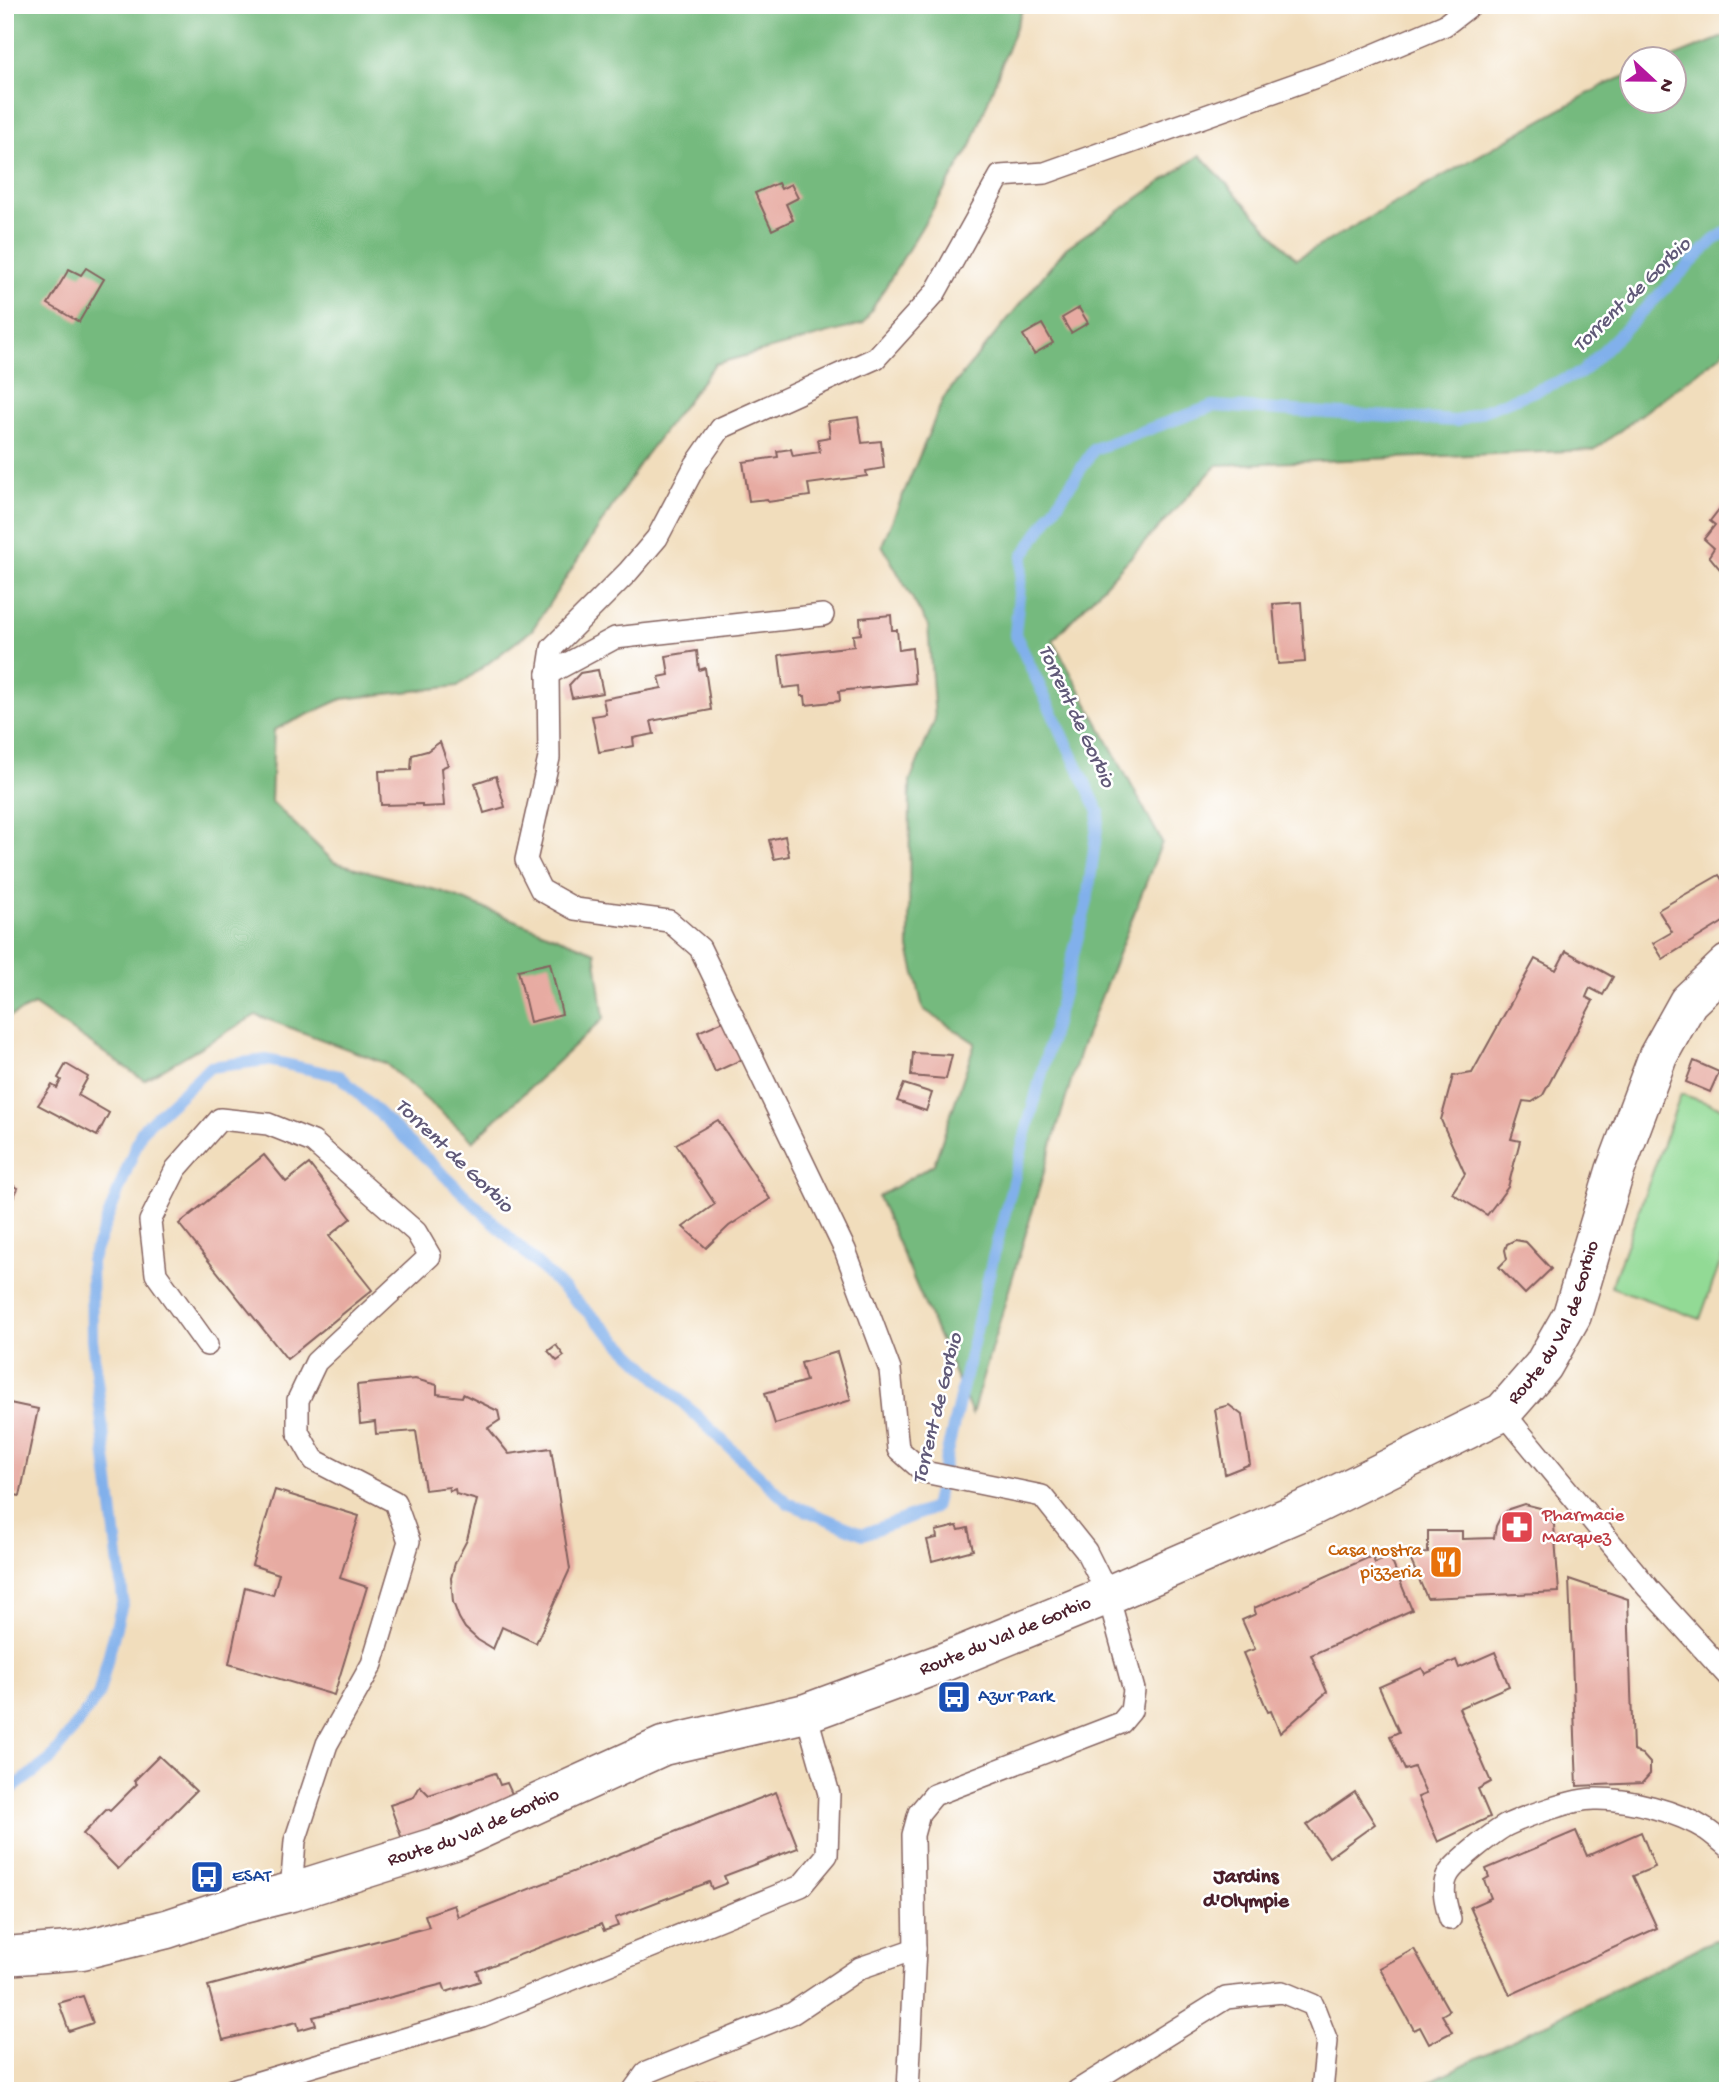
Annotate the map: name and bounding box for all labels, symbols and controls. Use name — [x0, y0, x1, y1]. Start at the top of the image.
north arrow — [1618, 46, 1688, 116]
text: N — [1653, 75, 1679, 95]
water label: Torrent de Gorbio — [1569, 233, 1698, 359]
water label: Torrent de Gorbio — [1031, 642, 1119, 793]
water label: Torrent de Gorbio — [389, 1094, 518, 1220]
street label: Route du Val de Gorbio — [1503, 1238, 1605, 1410]
water label: Torrent de Gorbio — [908, 1330, 970, 1487]
place label: Pharmacie Marquez — [1541, 1505, 1625, 1550]
pharmacy icon: Pharmacie Marquez — [1498, 1508, 1536, 1546]
place label: Casa nostra pizzeria — [1328, 1540, 1423, 1585]
restaurant icon: Casa nostra pizzeria — [1427, 1543, 1465, 1581]
street label: Route du Val de Gorbio — [916, 1592, 1095, 1682]
bus stop icon: Azur Park — [935, 1678, 973, 1716]
place label: Azur Park — [978, 1686, 1055, 1709]
street label: Route du Val de Gorbio — [385, 1783, 563, 1872]
bus stop icon: ESAT — [188, 1858, 226, 1896]
place label: ESAT — [232, 1866, 272, 1889]
district label: Jardins d'Olympie — [1203, 1866, 1290, 1915]

